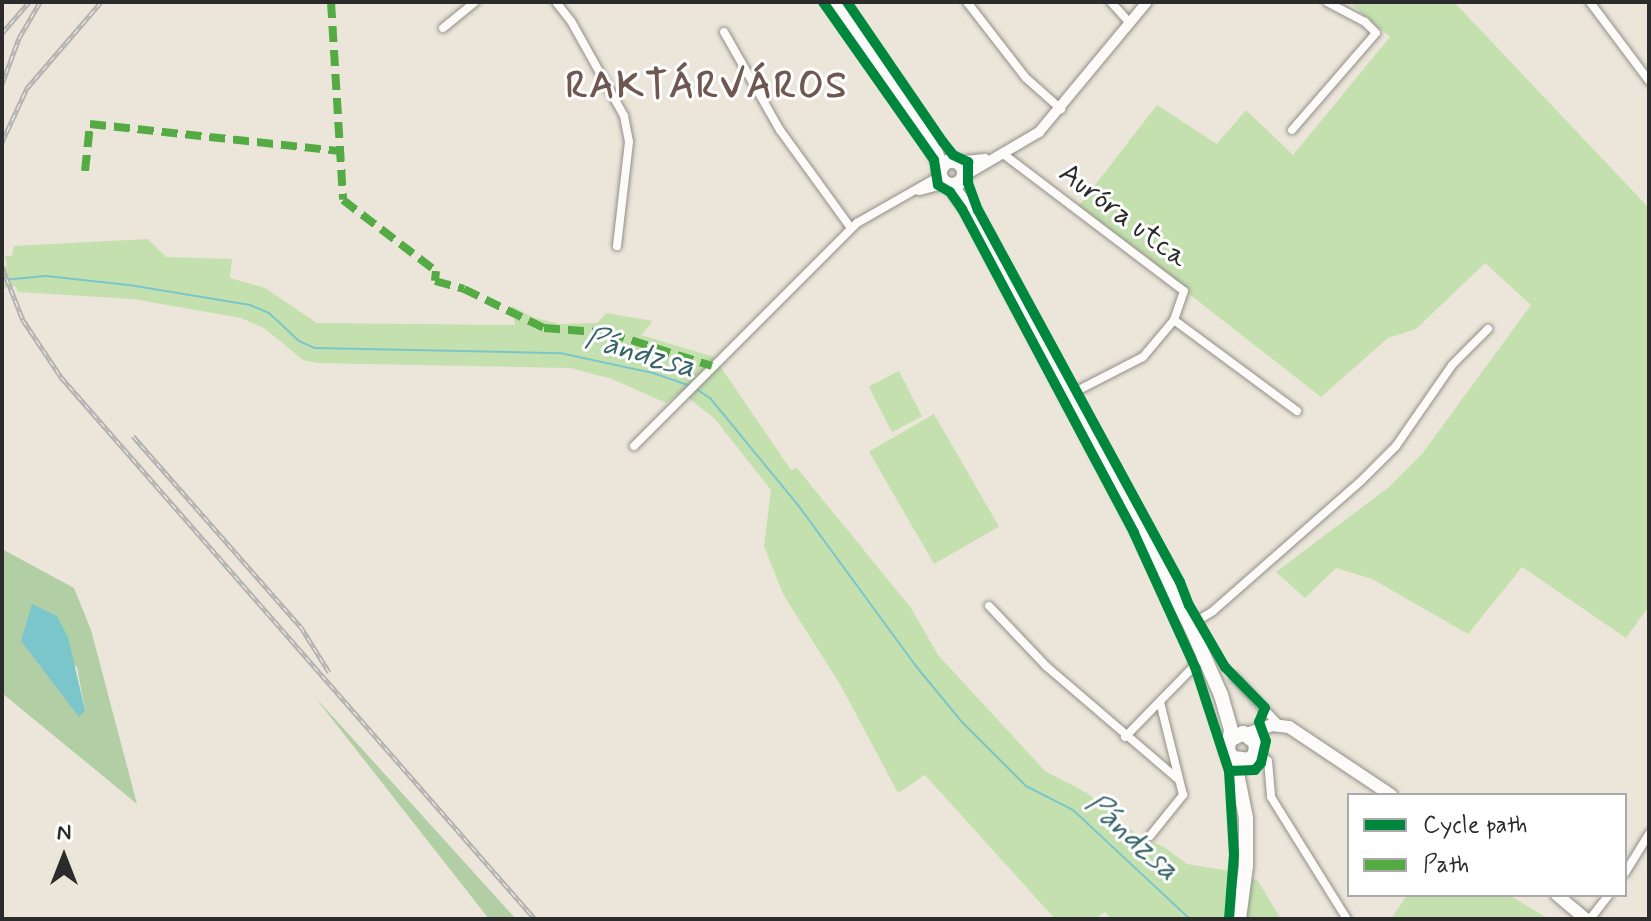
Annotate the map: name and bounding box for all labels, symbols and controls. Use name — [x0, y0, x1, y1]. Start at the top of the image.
district label: RAKTÁRVÁROS — [565, 64, 849, 110]
street label: Auróra utca — [1051, 156, 1195, 276]
water label: Pándzsa — [580, 319, 700, 387]
water label: Pándzsa — [1077, 785, 1187, 889]
legend — [1347, 793, 1627, 897]
text: Cycle path — [1423, 810, 1528, 841]
north arrow — [24, 817, 104, 897]
text: N — [57, 819, 71, 847]
text: Path — [1423, 850, 1469, 881]

